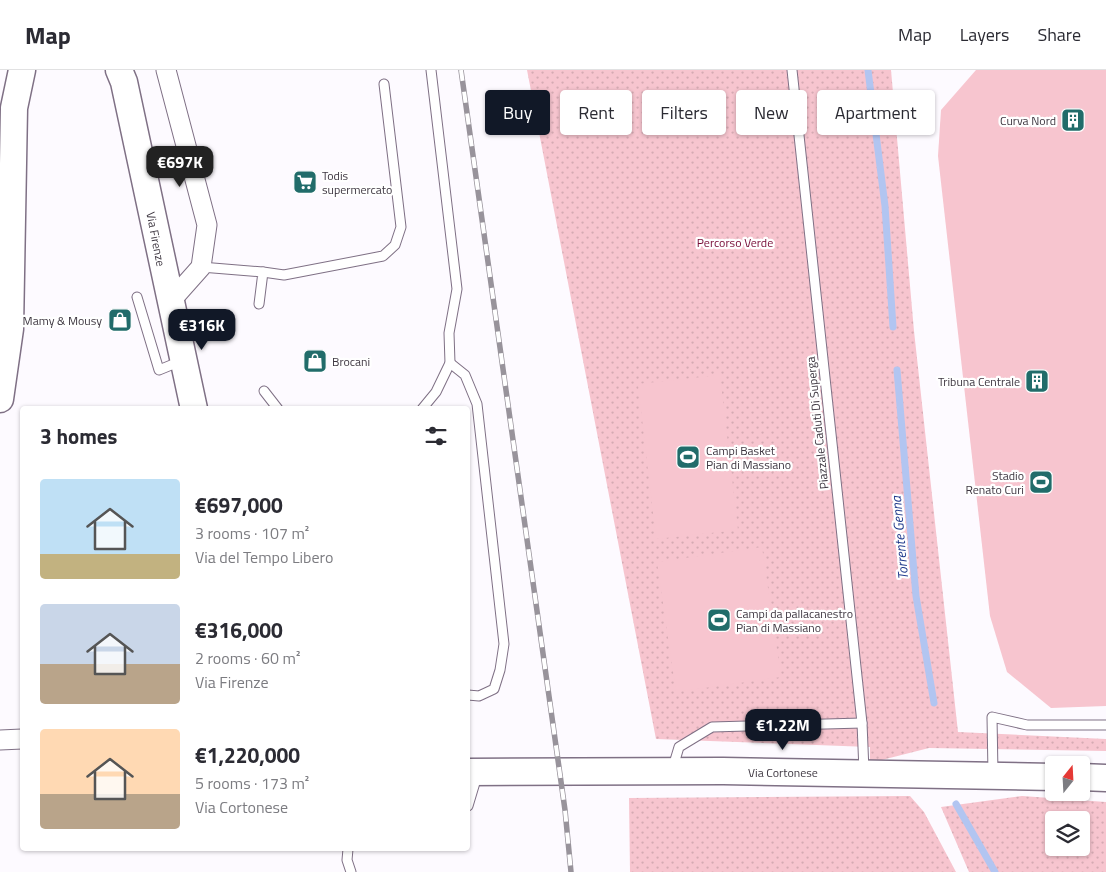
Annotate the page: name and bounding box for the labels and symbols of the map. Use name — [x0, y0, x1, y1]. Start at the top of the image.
building icon: Curva Nord — [1060, 107, 1086, 133]
place label: Curva Nord — [1000, 111, 1056, 130]
pin: €697K — [145, 146, 215, 188]
place label: Todis supermercato — [322, 166, 392, 199]
supermarket icon: Todis supermercato — [292, 169, 318, 195]
street label: Via Firenze — [141, 210, 171, 268]
park label: Percorso Verde — [697, 233, 773, 252]
shop icon: Mamy & Mousy — [107, 307, 133, 333]
pin: €316K — [167, 308, 237, 351]
place label: Mamy & Mousy — [23, 311, 102, 330]
shop icon: Brocani — [302, 348, 328, 374]
place label: Brocani — [332, 352, 370, 371]
street label: Piazzale Caduti Di Superga — [801, 356, 833, 490]
building icon: Tribuna Centrale — [1024, 368, 1050, 394]
place label: Tribuna Centrale — [938, 372, 1020, 391]
place label: Campi Basket Pian di Massiano — [706, 441, 791, 474]
sports icon: Campi Basket Pian di Massiano — [675, 444, 701, 470]
place label: Stadio Renato Curi — [965, 466, 1024, 499]
sports icon: Stadio Renato Curi — [1028, 469, 1054, 495]
water label: Torrente Genna — [885, 494, 913, 581]
place label: Campi da pallacanestro Pian di Massiano — [736, 604, 853, 637]
sports icon: Campi da pallacanestro Pian di Massiano — [706, 607, 732, 633]
pin: €1.22M — [742, 708, 824, 751]
north arrow — [1045, 756, 1090, 801]
street label: Via Cortonese — [748, 763, 818, 782]

